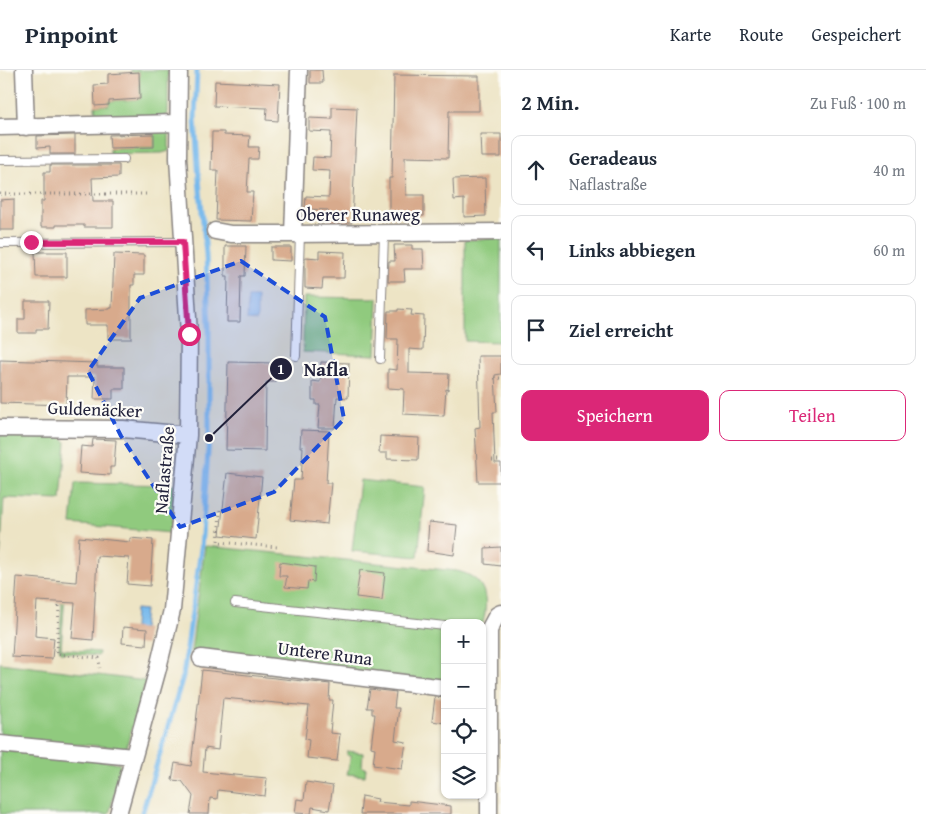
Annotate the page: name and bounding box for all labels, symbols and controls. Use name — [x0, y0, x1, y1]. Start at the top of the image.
text: Pinpoint — [25, 17, 118, 52]
text: Karte — [670, 21, 711, 48]
text: Route — [739, 21, 784, 48]
text: Gespeichert — [812, 21, 901, 48]
text: 2 Min. — [521, 87, 579, 118]
text: Zu Fuß · 100 m — [810, 91, 906, 115]
text: Geradeaus — [569, 144, 657, 172]
icon: ahead — [522, 156, 550, 184]
text: 40 m — [873, 158, 905, 182]
text: Naflastraße — [569, 172, 647, 196]
street label: Oberer Runaweg — [296, 201, 420, 228]
route end — [20, 231, 43, 254]
icon: left — [522, 236, 550, 264]
text: Links abbiegen — [569, 236, 695, 264]
text: 60 m — [873, 238, 905, 262]
icon: arrive — [522, 316, 550, 344]
text: Ziel erreicht — [569, 316, 673, 344]
route start — [178, 323, 201, 346]
callout: Nafla — [268, 352, 358, 386]
text: Nafla — [304, 355, 349, 383]
text: 1 — [277, 358, 285, 379]
button: Speichern — [521, 390, 709, 441]
button: Teilen — [719, 390, 906, 441]
street label: Guldenäcker — [47, 394, 143, 424]
street label: Naflastraße — [147, 425, 181, 515]
map controls — [441, 619, 486, 799]
button: + — [441, 619, 486, 664]
street label: Untere Runa — [276, 634, 374, 672]
button: − — [441, 664, 486, 709]
button: locate — [441, 709, 486, 754]
button: layers — [441, 754, 486, 799]

